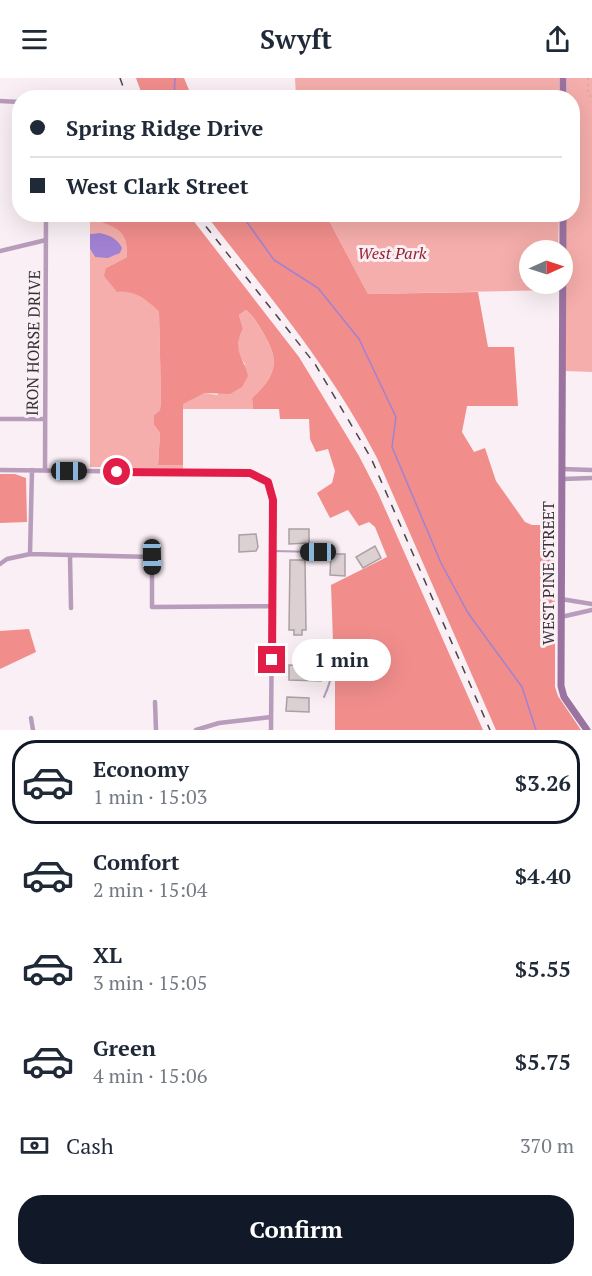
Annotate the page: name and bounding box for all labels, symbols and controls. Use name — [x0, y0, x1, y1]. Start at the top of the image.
text: Swyft — [260, 21, 332, 57]
icon: menu — [18, 23, 51, 56]
icon: share — [541, 23, 574, 56]
text: Spring Ridge Drive — [66, 113, 263, 142]
text: West Clark Street — [66, 171, 249, 200]
north arrow — [519, 240, 573, 294]
map controls — [519, 240, 573, 294]
park label: West Park — [358, 242, 427, 264]
street label: IRON HORSE DRIVE — [21, 270, 45, 416]
route start — [103, 458, 130, 485]
car — [51, 462, 87, 480]
street label: WEST PINE STREET — [537, 501, 559, 645]
car — [143, 539, 161, 575]
car — [300, 543, 336, 561]
callout: 1 min — [293, 639, 392, 681]
route end — [258, 646, 285, 673]
text: 1 min — [314, 646, 369, 673]
text: Economy — [93, 754, 189, 783]
icon: car — [21, 755, 75, 809]
text: $3.26 — [515, 768, 571, 797]
text: 1 min · 15:03 — [93, 783, 207, 810]
text: Comfort — [93, 847, 179, 876]
icon: car — [21, 848, 75, 902]
text: $4.40 — [515, 861, 571, 890]
text: 2 min · 15:04 — [93, 876, 207, 903]
text: XL — [93, 940, 122, 969]
icon: car — [21, 941, 75, 995]
text: $5.55 — [515, 954, 571, 983]
text: 3 min · 15:05 — [93, 969, 207, 996]
text: Green — [93, 1033, 156, 1062]
icon: car — [21, 1034, 75, 1088]
text: $5.75 — [515, 1047, 571, 1076]
text: 4 min · 15:06 — [93, 1062, 207, 1089]
icon: cash — [18, 1129, 51, 1162]
text: Cash — [66, 1131, 114, 1160]
text: 370 m — [520, 1132, 574, 1159]
button: Confirm — [18, 1195, 574, 1264]

